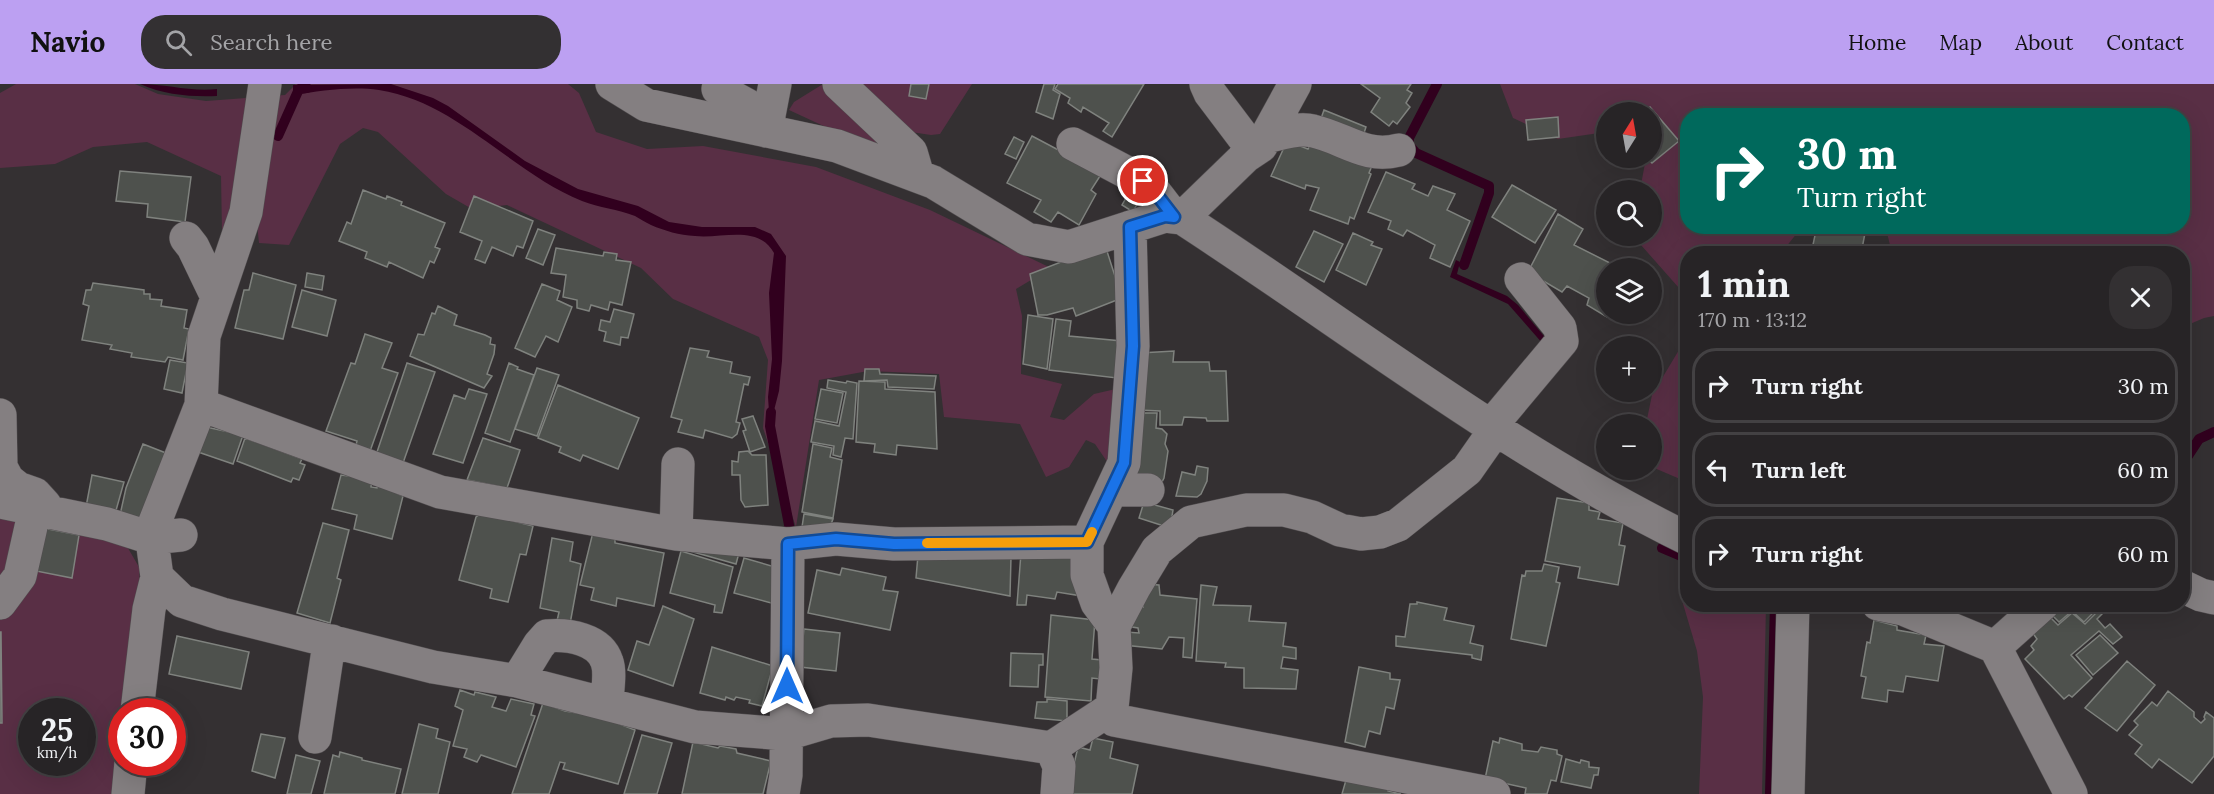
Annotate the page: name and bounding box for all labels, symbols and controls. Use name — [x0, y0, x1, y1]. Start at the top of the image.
search box — [141, 15, 561, 69]
text: Navio — [30, 24, 105, 60]
icon: search — [162, 26, 195, 59]
text: Search here — [210, 28, 332, 56]
text: Home — [1848, 29, 1906, 56]
text: Map — [1939, 29, 1982, 56]
text: About — [2015, 29, 2073, 56]
text: Contact — [2106, 29, 2184, 56]
north arrow — [1596, 102, 1662, 168]
map controls — [1596, 102, 1662, 480]
text: 30 m — [1797, 127, 1897, 181]
icon: right — [1698, 132, 1776, 210]
pin — [1117, 155, 1168, 206]
icon: arrive — [1126, 164, 1159, 197]
button: search — [1596, 180, 1662, 246]
text: Turn right — [1797, 180, 1926, 214]
button: layers — [1596, 258, 1662, 324]
text: 1 min — [1698, 261, 1790, 307]
button: close — [2109, 266, 2172, 329]
text: 170 m · 13:12 — [1698, 307, 1807, 332]
button: + — [1596, 336, 1662, 402]
icon: right — [1701, 369, 1734, 402]
text: Turn right — [1752, 372, 1863, 400]
text: 30 m — [2118, 372, 2169, 400]
button: − — [1596, 414, 1662, 480]
icon: left — [1701, 453, 1734, 486]
text: Turn left — [1752, 456, 1846, 484]
text: 60 m — [2117, 456, 2169, 484]
icon: right — [1701, 537, 1734, 570]
text: Turn right — [1752, 540, 1863, 568]
text: 60 m — [2117, 540, 2169, 568]
position arrow — [755, 654, 819, 718]
speed limit sign: 30 — [108, 698, 186, 776]
text: 25 — [41, 711, 73, 749]
text: km/h — [37, 743, 77, 762]

